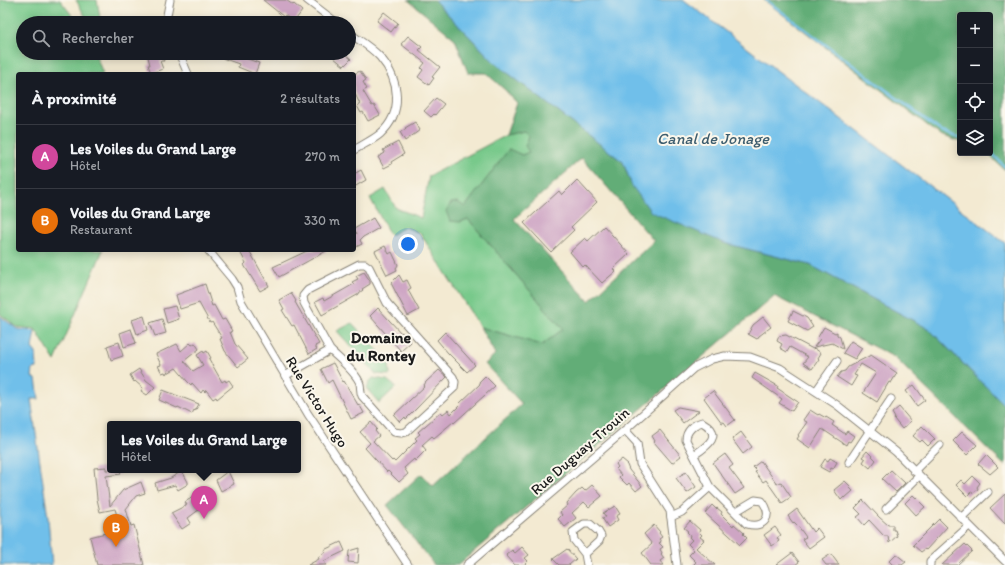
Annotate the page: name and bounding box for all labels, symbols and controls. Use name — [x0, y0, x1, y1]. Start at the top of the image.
map controls — [957, 12, 993, 156]
button: + — [957, 12, 993, 48]
search box — [16, 16, 356, 60]
icon: search — [30, 27, 52, 49]
text: Rechercher — [62, 29, 134, 47]
button: − — [957, 48, 993, 84]
button: locate — [957, 84, 993, 120]
text: À proximité — [32, 88, 117, 108]
text: 2 résultats — [280, 91, 340, 106]
button: layers — [957, 120, 993, 156]
water label: Canal de Jonage — [657, 129, 770, 148]
text: Les Voiles du Grand Large — [70, 140, 236, 158]
text: A — [41, 149, 49, 164]
text: 270 m — [305, 149, 340, 164]
text: Hôtel — [70, 158, 100, 173]
text: Voiles du Grand Large — [70, 204, 210, 222]
text: B — [41, 213, 49, 228]
text: 330 m — [304, 213, 340, 228]
text: Restaurant — [70, 222, 132, 237]
your location — [398, 234, 418, 254]
district label: Domaine du Rontey — [347, 328, 416, 366]
street label: Rue Victor Hugo — [282, 353, 352, 451]
street label: Rue Duguay-Trouin — [527, 403, 633, 499]
popup — [107, 421, 301, 473]
text: Les Voiles du Grand Large — [121, 431, 287, 449]
text: Hôtel — [121, 449, 151, 464]
pin: A — [191, 486, 217, 519]
pin: B — [103, 514, 129, 547]

